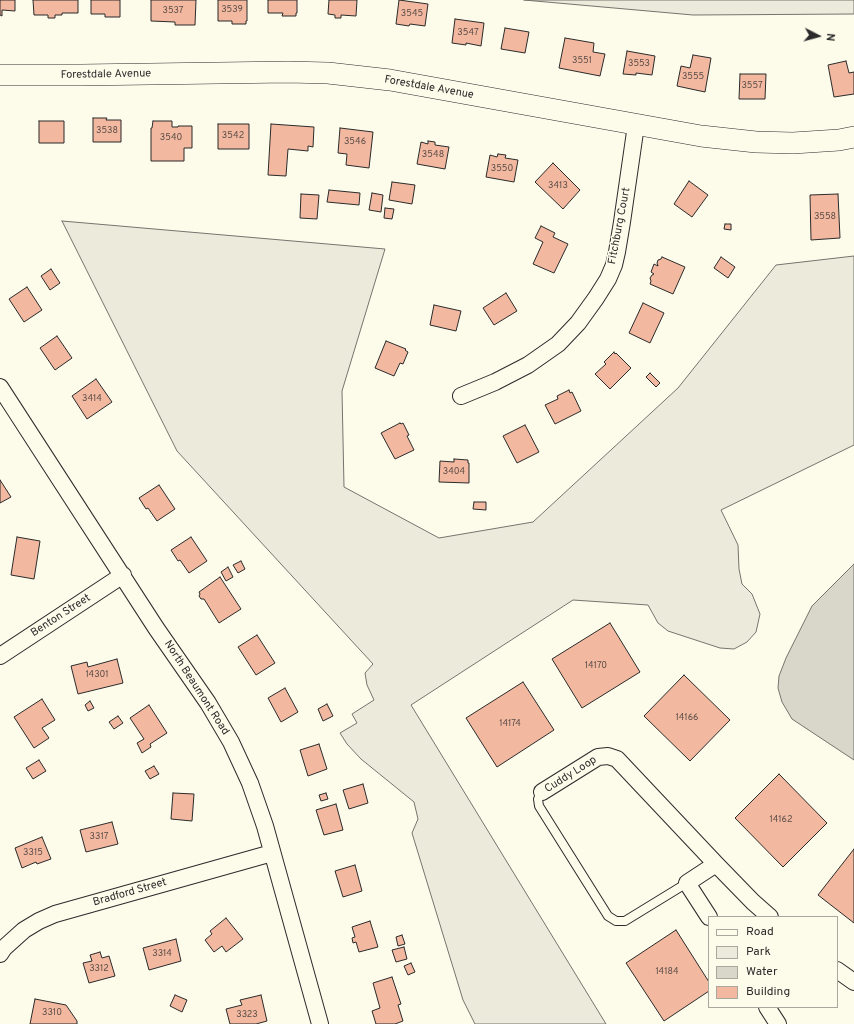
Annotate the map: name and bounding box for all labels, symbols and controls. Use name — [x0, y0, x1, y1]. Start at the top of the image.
house number: 3539 — [221, 5, 243, 15]
house number: 3537 — [162, 6, 184, 16]
house number: 3545 — [401, 9, 423, 19]
north arrow — [798, 16, 838, 56]
house number: 3547 — [457, 28, 479, 38]
text: N — [823, 33, 837, 42]
house number: 3551 — [572, 56, 592, 66]
house number: 3553 — [628, 59, 650, 69]
street label: Forestdale Avenue — [61, 68, 151, 82]
house number: 3555 — [682, 72, 704, 82]
street label: Forestdale Avenue — [383, 74, 475, 102]
house number: 3557 — [741, 81, 763, 91]
house number: 3538 — [96, 126, 118, 136]
house number: 3542 — [222, 131, 244, 141]
house number: 3540 — [160, 133, 182, 143]
house number: 3546 — [344, 137, 366, 147]
house number: 3548 — [422, 150, 444, 160]
house number: 3550 — [491, 164, 513, 174]
house number: 3413 — [548, 181, 568, 191]
street label: Fitchburg Court — [606, 186, 634, 266]
house number: 3558 — [814, 212, 836, 222]
house number: 3414 — [82, 394, 102, 404]
house number: 3404 — [443, 467, 465, 477]
street label: Benton Street — [29, 592, 93, 640]
street label: North Beaumont Road — [160, 638, 232, 738]
house number: 14170 — [585, 661, 607, 671]
house number: 14301 — [85, 670, 109, 680]
house number: 14166 — [676, 713, 698, 723]
house number: 14174 — [499, 719, 521, 729]
street label: Cuddy Loop — [543, 754, 599, 796]
house number: 14162 — [769, 815, 793, 825]
house number: 3317 — [90, 832, 108, 842]
house number: 3315 — [23, 848, 43, 858]
street label: Bradford Street — [92, 876, 168, 910]
legend — [708, 916, 838, 1008]
text: Road — [746, 924, 774, 940]
text: Park — [746, 944, 771, 960]
house number: 3314 — [152, 949, 172, 959]
house number: 3312 — [89, 964, 109, 974]
text: Water — [746, 964, 778, 980]
house number: 14184 — [655, 967, 679, 977]
text: Building — [746, 984, 790, 1000]
house number: 3310 — [42, 1008, 62, 1018]
house number: 3323 — [236, 1010, 258, 1020]

